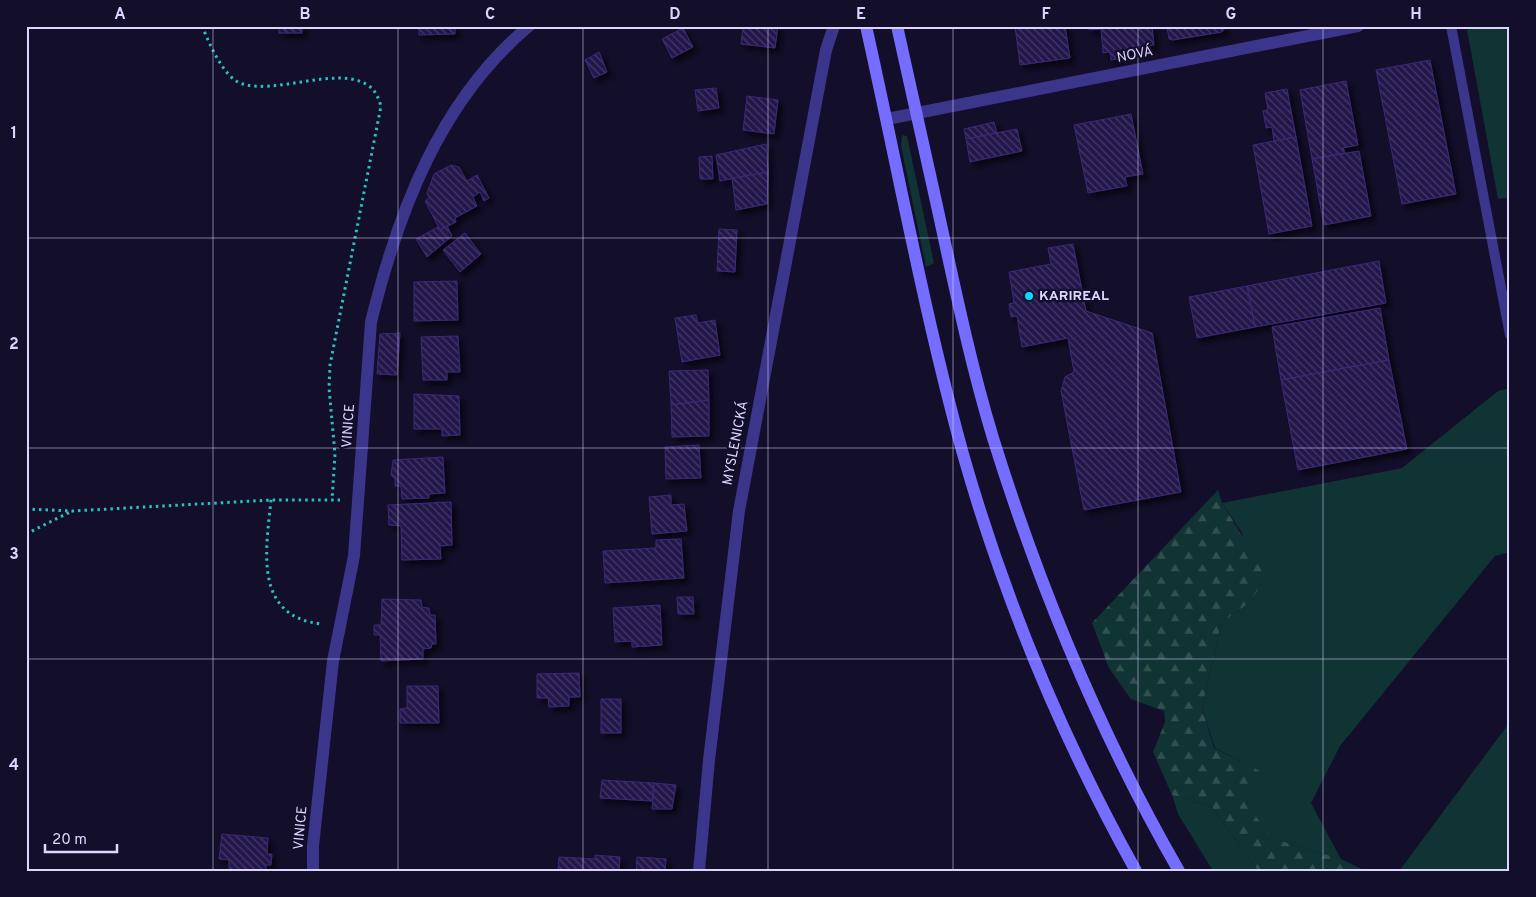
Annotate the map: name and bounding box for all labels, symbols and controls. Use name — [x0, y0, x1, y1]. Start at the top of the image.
text: A — [114, 5, 126, 25]
text: B — [299, 5, 311, 25]
text: C — [485, 5, 495, 25]
text: D — [669, 5, 681, 25]
text: E — [856, 5, 866, 25]
text: F — [1041, 5, 1051, 25]
text: G — [1226, 5, 1236, 25]
text: H — [1410, 5, 1422, 25]
street label: NOVÁ — [1115, 42, 1155, 67]
text: 1 — [11, 124, 17, 144]
place label: KARIREAL — [1039, 288, 1109, 305]
marker: KARIREAL — [1023, 290, 1035, 302]
text: 2 — [9, 335, 19, 355]
street label: MYSLENICKÁ — [719, 399, 753, 487]
street label: VINICE — [339, 403, 359, 449]
text: 3 — [9, 545, 19, 565]
text: 4 — [9, 756, 19, 776]
street label: VINICE — [291, 805, 311, 851]
scale bar — [45, 822, 118, 854]
text: 20 m — [52, 831, 87, 850]

